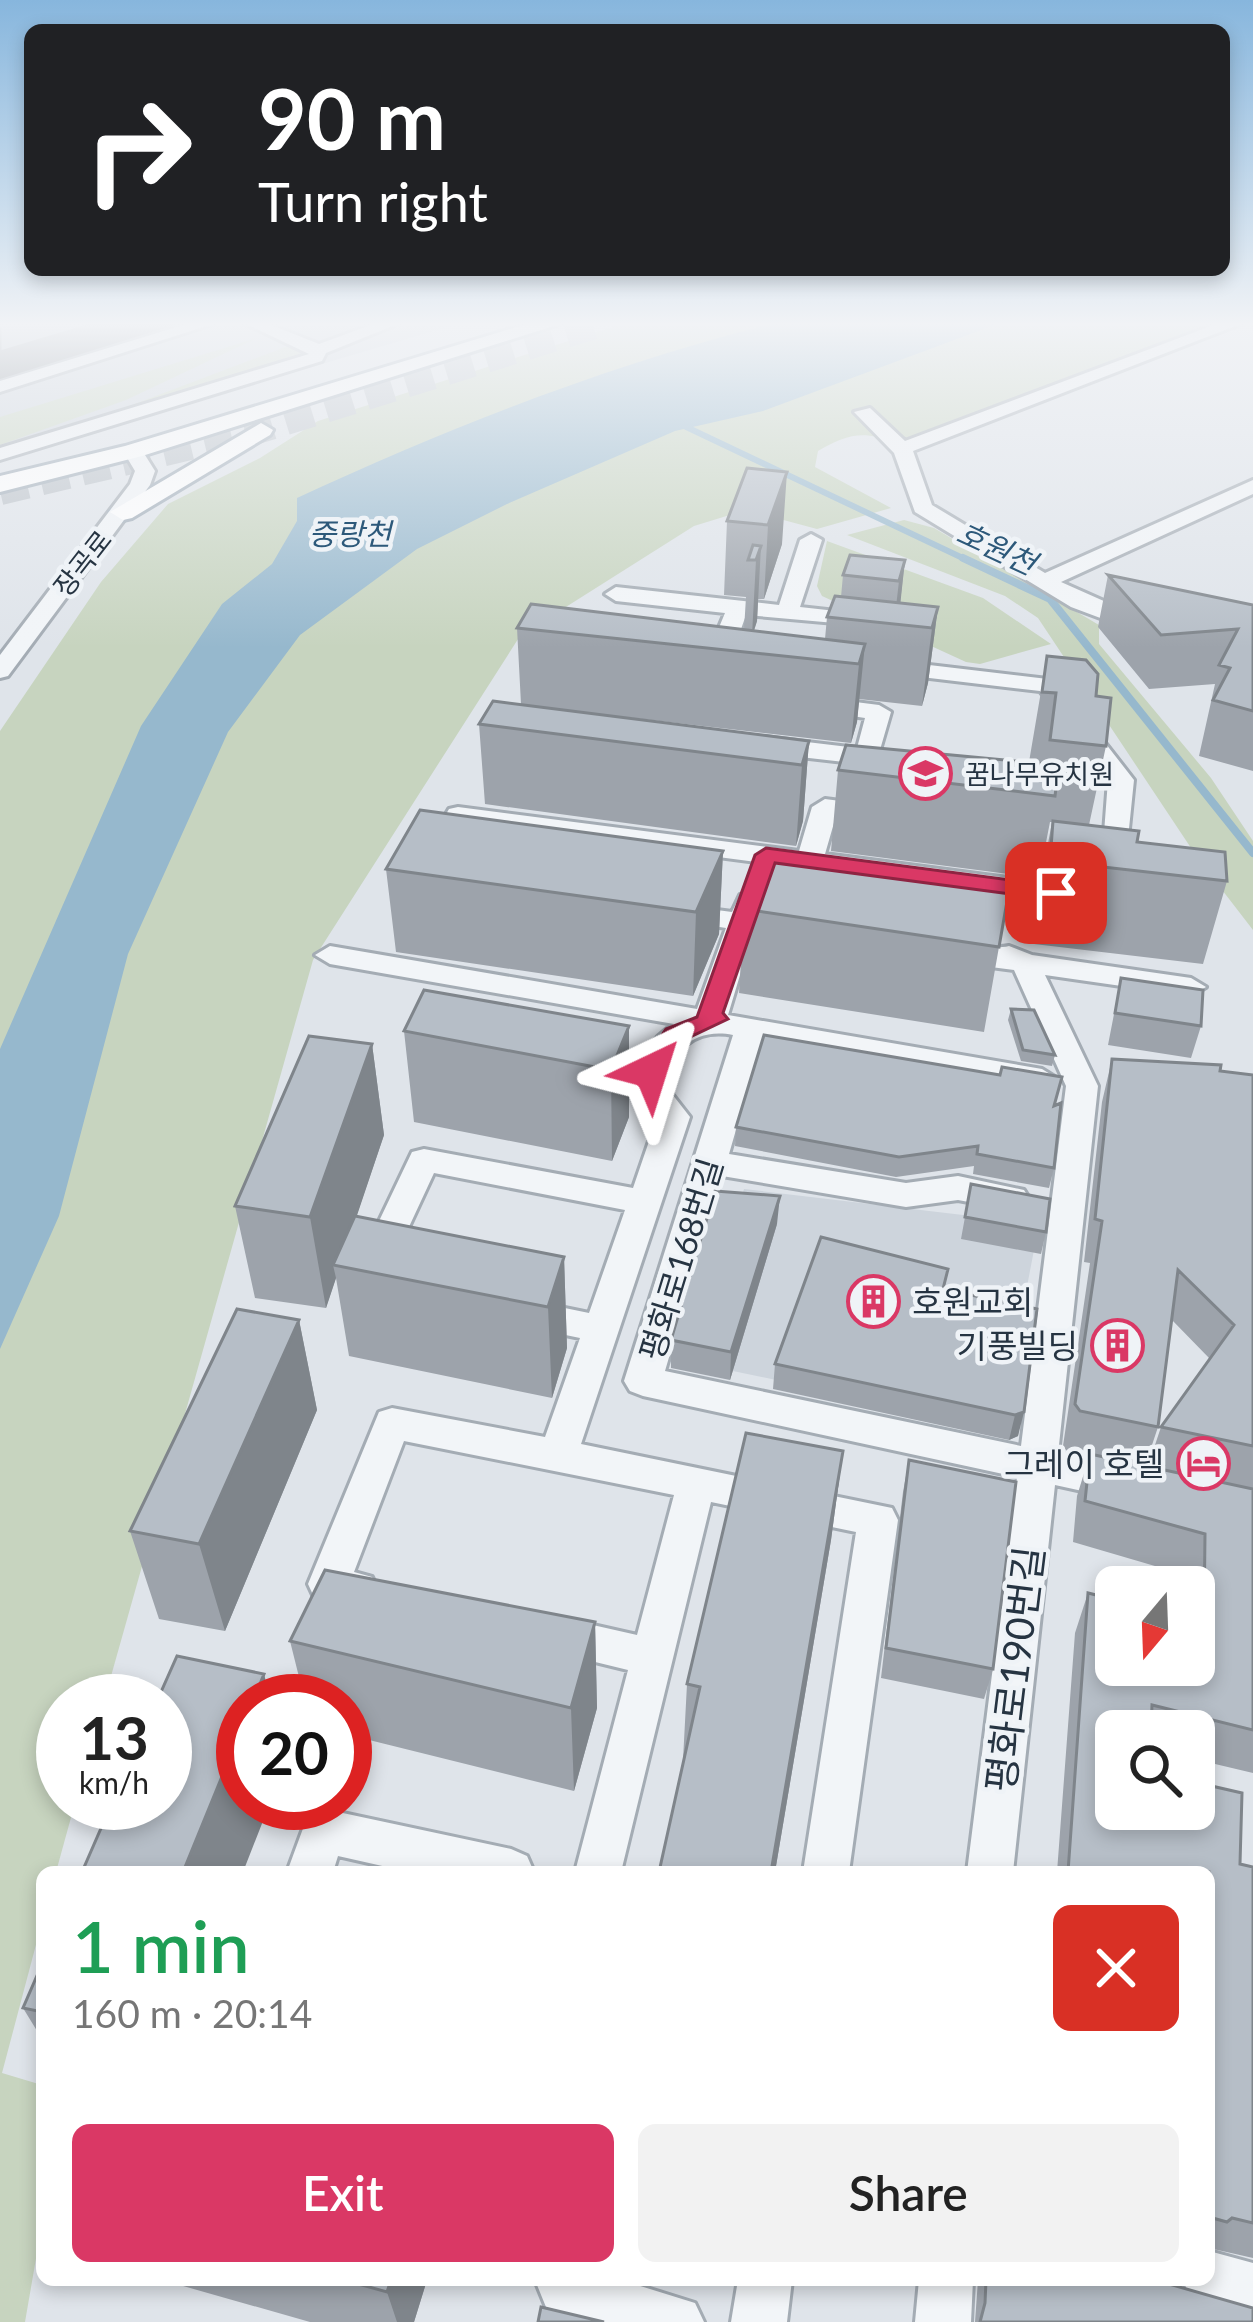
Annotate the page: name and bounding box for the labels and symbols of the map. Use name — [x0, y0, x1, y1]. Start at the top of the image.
water label: 호원천 — [952, 513, 1045, 582]
water label: 중랑천 — [309, 515, 395, 551]
street label: 장곡로 — [46, 523, 118, 603]
school or university icon: 꿈나무유치원 — [898, 745, 954, 801]
place label: 꿈나무유치원 — [965, 757, 1114, 790]
pin — [1005, 842, 1107, 944]
position arrow — [588, 1008, 714, 1134]
street label: 평화로168번길 — [630, 1153, 730, 1365]
building icon: 호원교회 — [845, 1273, 901, 1329]
place label: 호원교회 — [912, 1281, 1033, 1321]
building icon: 기풍빌딩 — [1089, 1317, 1145, 1373]
place label: 기풍빌딩 — [957, 1325, 1078, 1365]
hotel icon: 그레이 호텔 — [1175, 1435, 1231, 1491]
place label: 그레이 호텔 — [1004, 1443, 1164, 1483]
street label: 평화로190번길 — [976, 1543, 1052, 1795]
north arrow — [1095, 1566, 1215, 1686]
speed limit sign: 20 — [216, 1674, 372, 1830]

